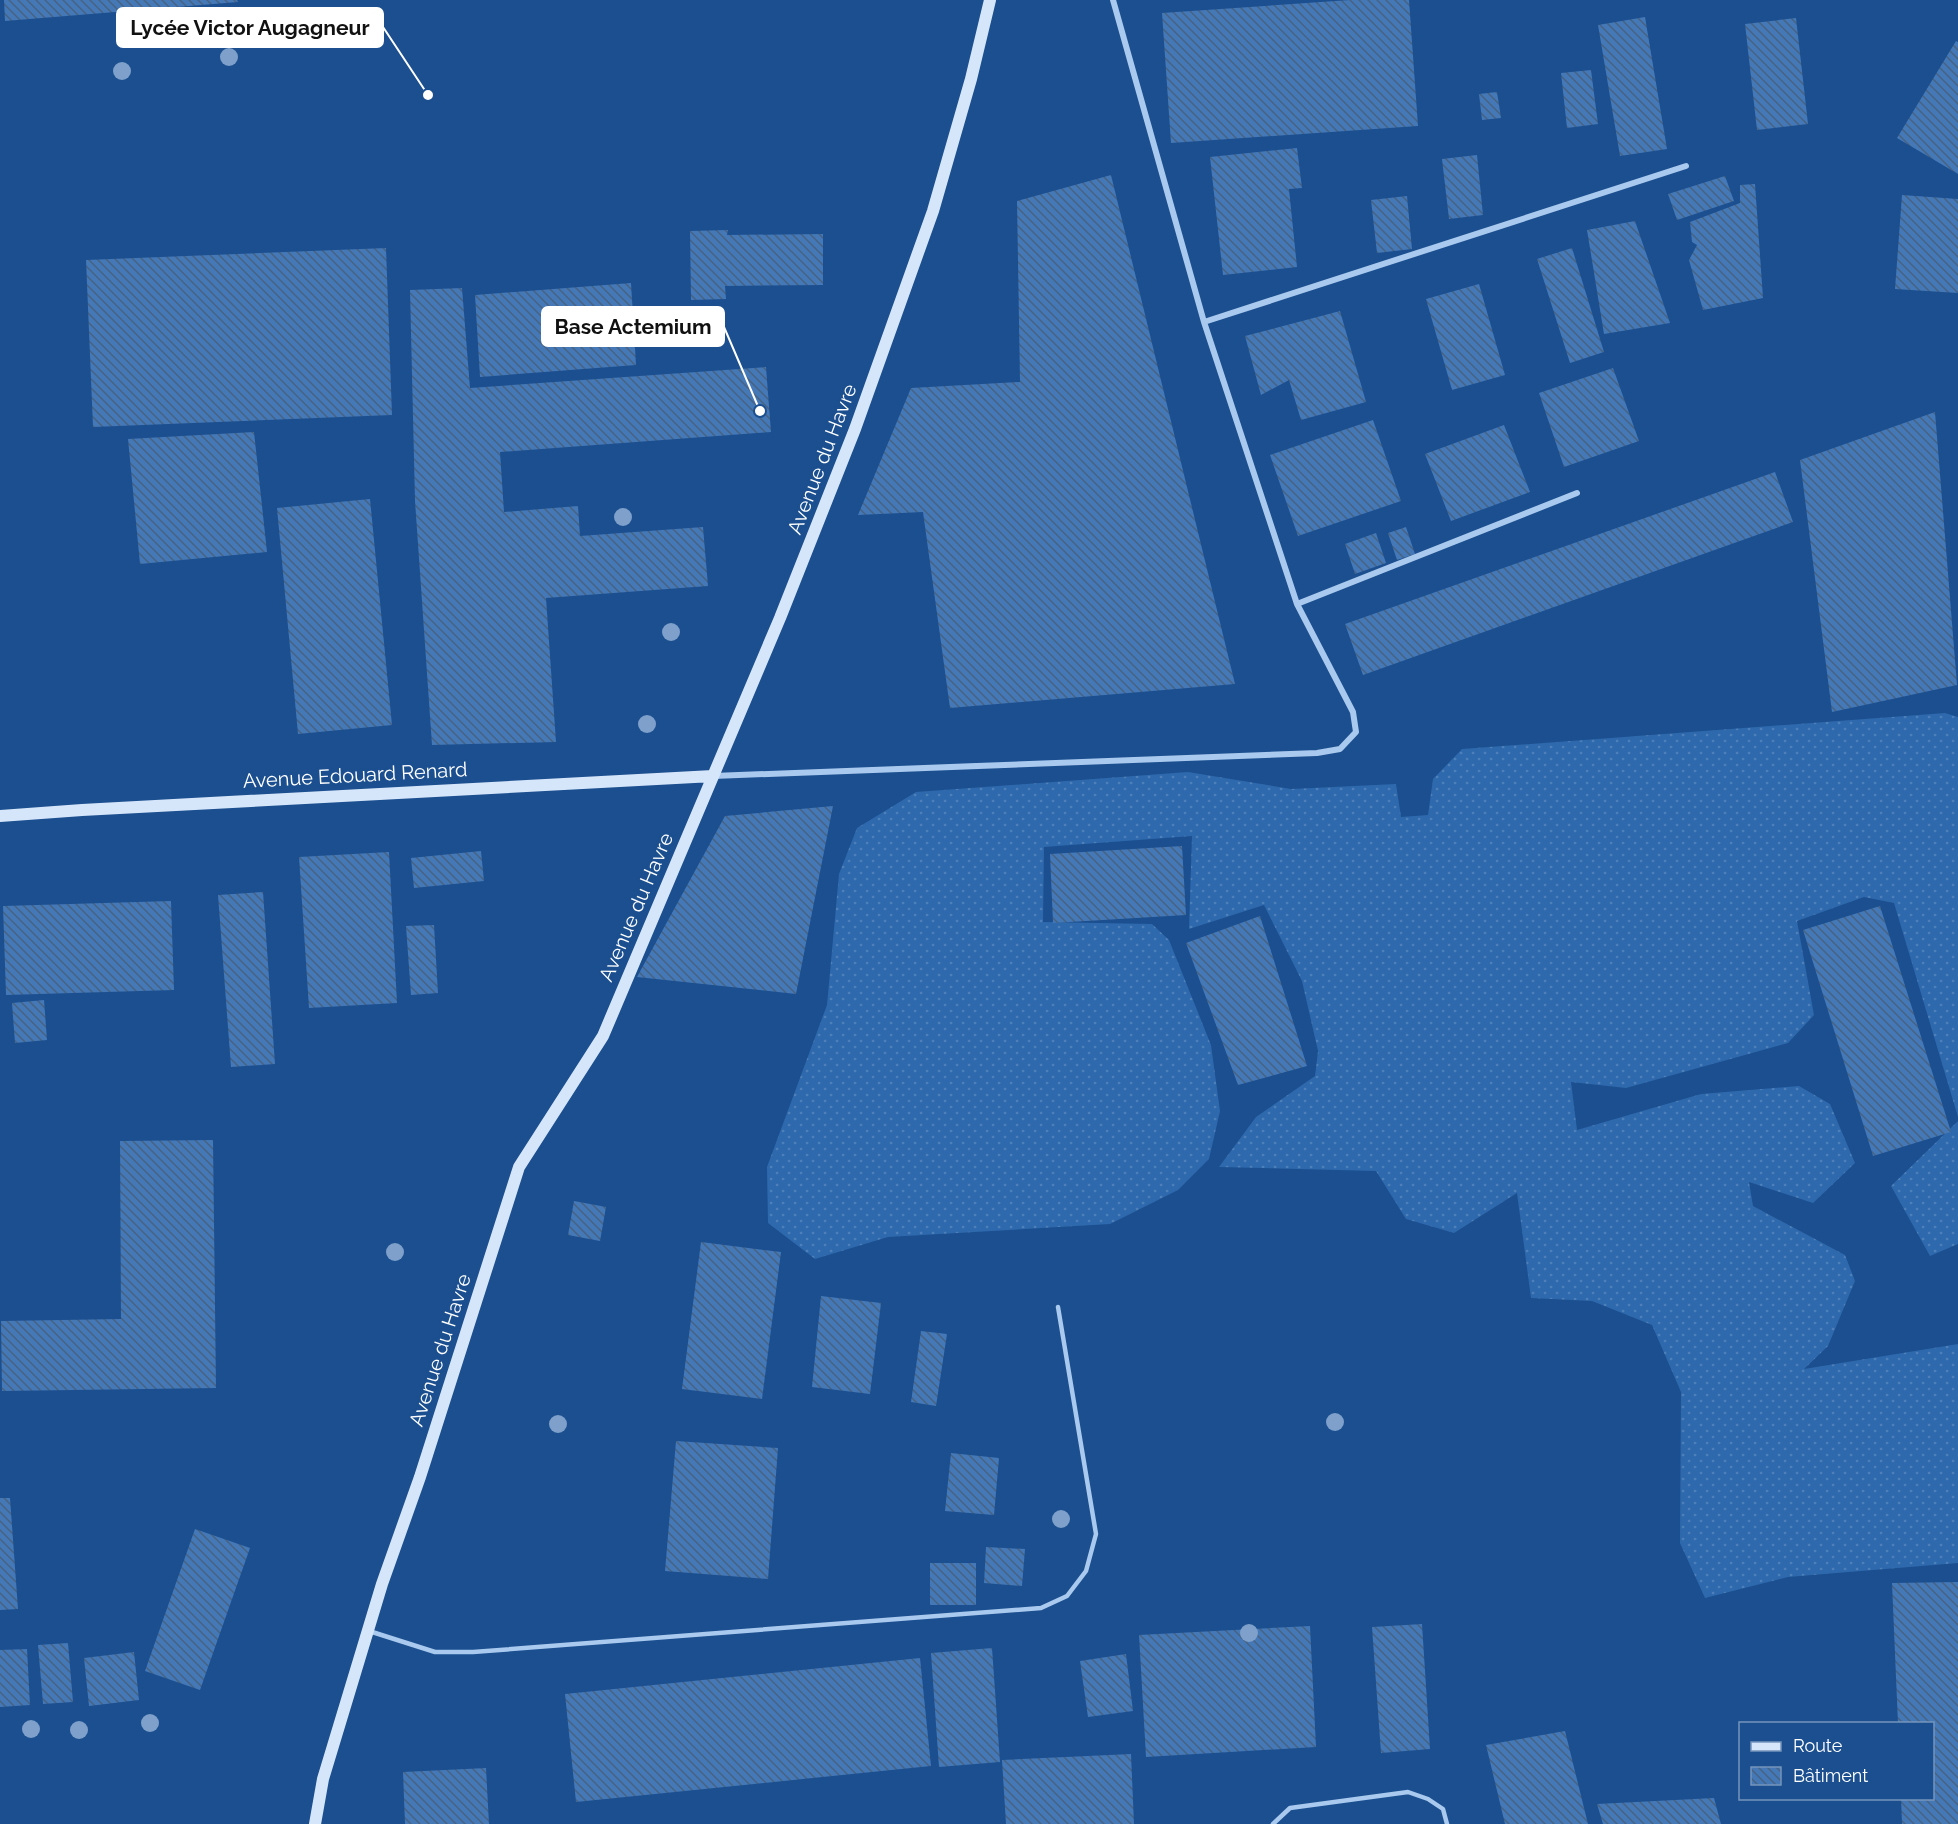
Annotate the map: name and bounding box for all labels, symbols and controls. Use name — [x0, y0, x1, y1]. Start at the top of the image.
callout: Lycée Victor Augagneur — [117, 8, 383, 47]
text: Lycée Victor Augagneur — [130, 15, 370, 40]
callout: Base Actemium — [542, 307, 724, 346]
text: Base Actemium — [554, 314, 712, 339]
street label: Avenue du Havre — [782, 380, 862, 538]
street label: Avenue Edouard Renard — [242, 757, 468, 793]
street label: Avenue du Havre — [594, 829, 678, 985]
street label: Avenue du Havre — [404, 1270, 476, 1429]
legend — [1739, 1722, 1934, 1800]
text: Route — [1793, 1735, 1843, 1756]
text: Bâtiment — [1793, 1765, 1868, 1786]

